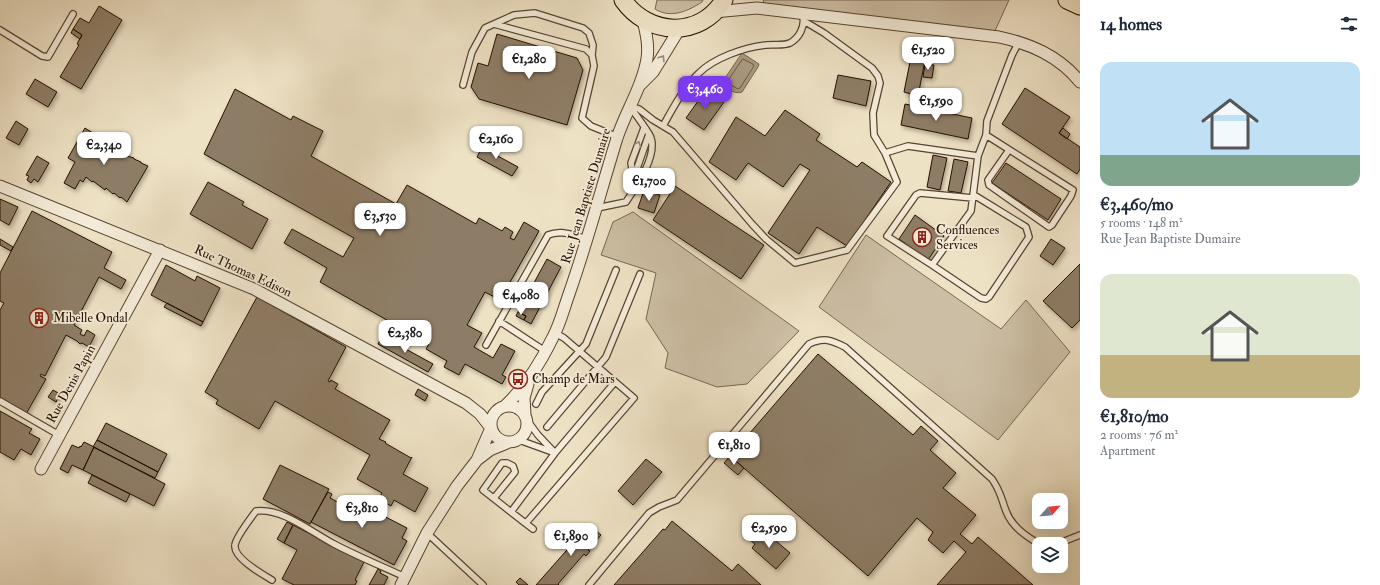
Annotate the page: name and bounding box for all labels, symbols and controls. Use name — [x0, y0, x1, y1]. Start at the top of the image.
icon: filters — [1338, 13, 1360, 35]
text: 14 homes — [1100, 14, 1162, 35]
pin: €1,520 — [895, 37, 961, 71]
text: €1,520 — [911, 42, 945, 58]
pin: €1,280 — [496, 46, 562, 80]
text: €1,280 — [512, 51, 546, 67]
one-way arrow — [657, 55, 664, 62]
pin: €3,460 — [672, 76, 738, 110]
text: €3,460 — [687, 81, 723, 97]
pin: €1,590 — [903, 88, 969, 122]
icon: home — [1194, 88, 1266, 160]
text: €1,590 — [919, 93, 953, 109]
pin: €2,160 — [463, 126, 529, 160]
street label: Rue Jean Baptiste Dumaire — [558, 126, 615, 266]
text: €2,160 — [478, 131, 514, 147]
pin: €2,340 — [71, 132, 137, 166]
text: €2,340 — [86, 137, 122, 153]
one-way arrow — [634, 140, 642, 147]
pin: €1,700 — [616, 168, 682, 202]
text: €1,700 — [632, 173, 666, 189]
text: €3,460/mo — [1100, 194, 1173, 215]
pin: €3,530 — [347, 203, 413, 237]
text: €3,530 — [364, 208, 396, 224]
text: 5 rooms · 148 m² — [1100, 215, 1183, 231]
place label: Confluences Services — [936, 222, 1000, 253]
building icon: Confluences Services — [911, 226, 933, 248]
text: Rue Jean Baptiste Dumaire — [1100, 231, 1241, 247]
street label: Rue Thomas Edison — [192, 241, 295, 301]
pin: €4,080 — [488, 282, 554, 316]
text: €4,080 — [502, 287, 540, 303]
icon: home — [1194, 300, 1266, 372]
building icon: Mibelle Ondal — [28, 307, 50, 329]
place label: Mibelle Ondal — [53, 310, 129, 326]
pin: €2,380 — [372, 320, 438, 354]
text: €2,380 — [387, 325, 423, 341]
street label: Rue Denis Papin — [43, 342, 100, 426]
bus stop icon: Champ de Mars — [507, 368, 529, 390]
place label: Champ de Mars — [532, 371, 615, 388]
text: €1,810/mo — [1100, 406, 1168, 427]
text: 2 rooms · 76 m² — [1100, 427, 1178, 443]
pin: €1,810 — [701, 432, 767, 466]
text: €1,810 — [718, 437, 750, 453]
text: Apartment — [1100, 443, 1156, 459]
north arrow — [1032, 493, 1068, 529]
map controls — [1032, 493, 1068, 573]
pin: €3,810 — [329, 495, 395, 529]
text: €3,810 — [345, 500, 379, 516]
pin: €2,590 — [736, 515, 802, 549]
text: €2,590 — [751, 520, 787, 536]
pin: €1,890 — [538, 523, 604, 557]
text: €1,890 — [554, 528, 588, 544]
button: layers — [1032, 537, 1068, 573]

